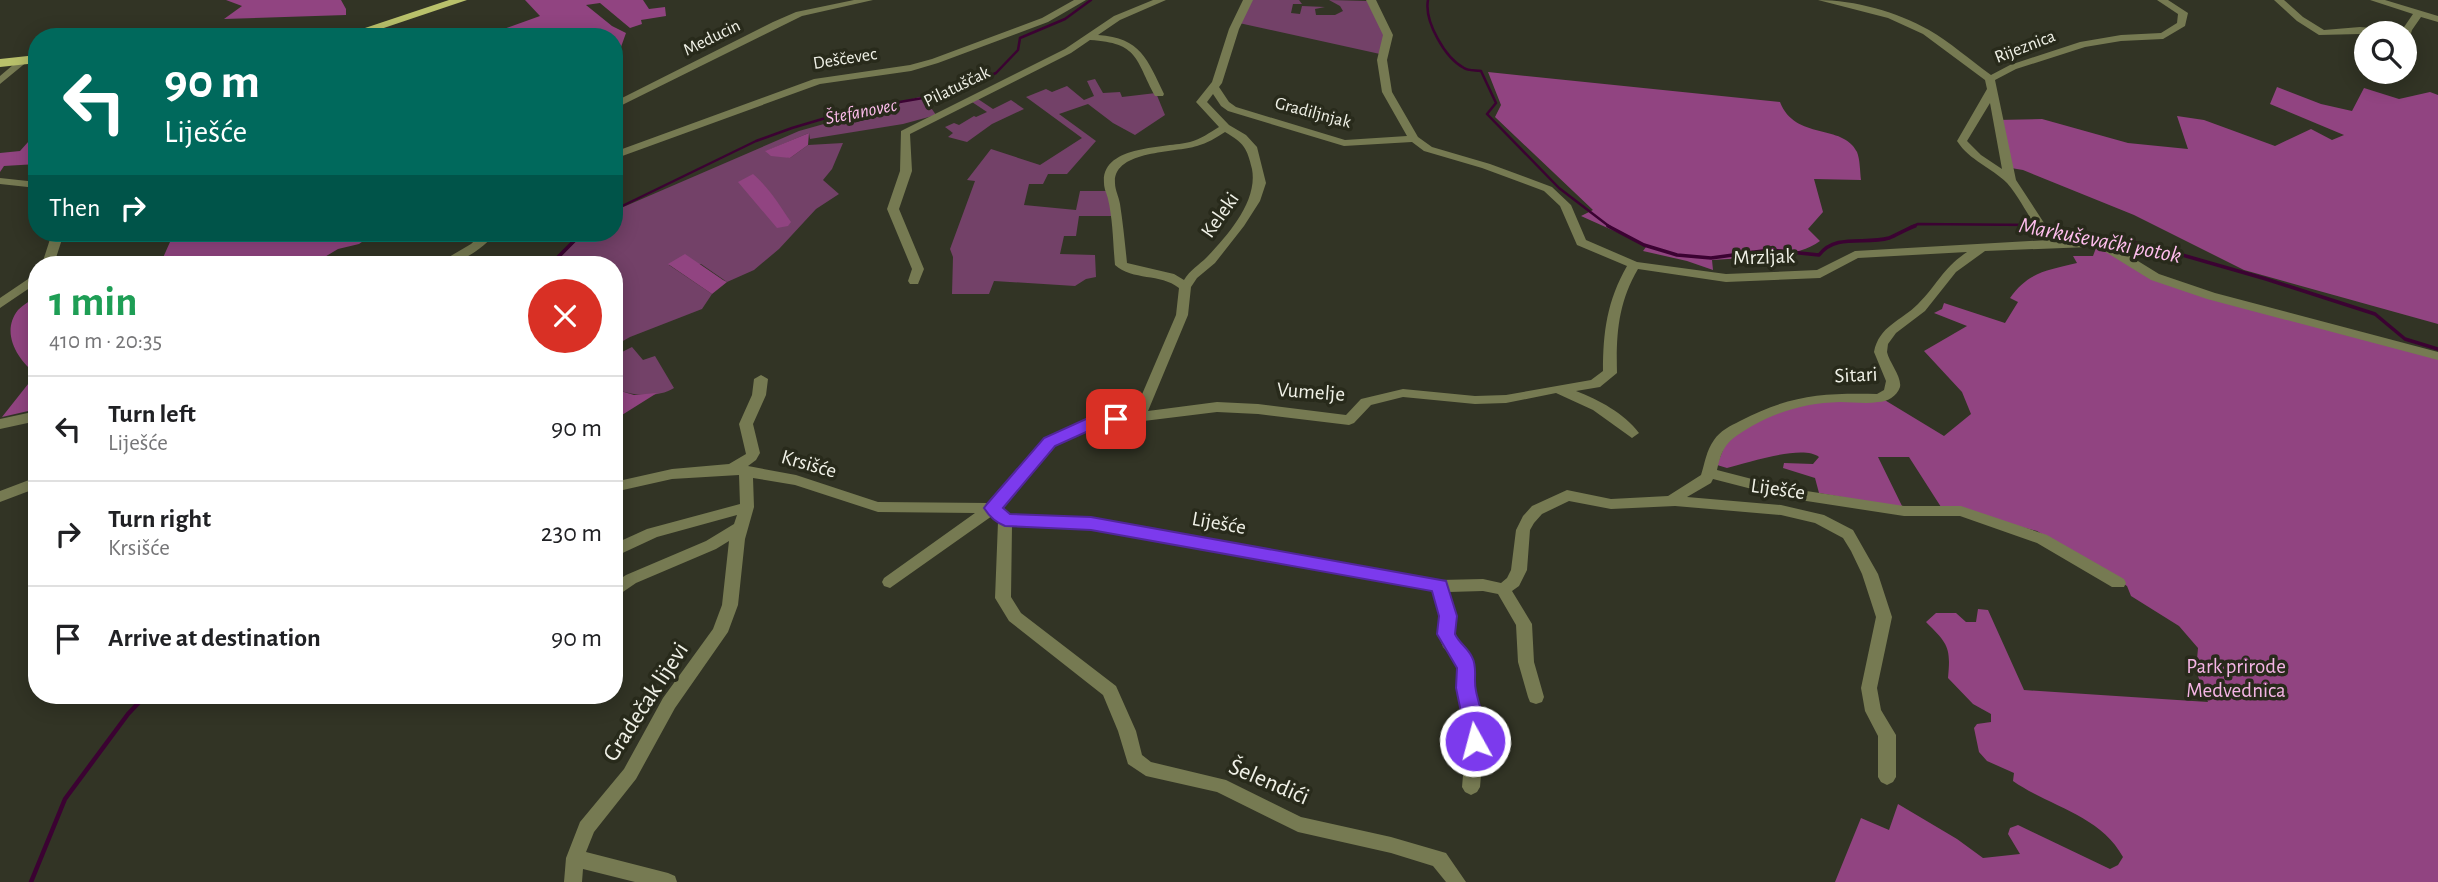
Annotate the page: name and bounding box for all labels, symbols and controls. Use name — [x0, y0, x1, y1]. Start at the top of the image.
street label: Meducin — [681, 16, 743, 60]
map controls — [2354, 21, 2417, 84]
button: search — [2354, 21, 2417, 84]
street label: Rijeznica — [1992, 27, 2058, 67]
street label: Deščevec — [812, 45, 878, 73]
icon: left — [49, 56, 140, 147]
text: 90 m — [164, 58, 260, 107]
street label: Pilatuščak — [921, 63, 994, 111]
water label: Štefanovec — [823, 94, 899, 128]
street label: Gradiljnjak — [1273, 94, 1354, 132]
text: Liješće — [164, 116, 247, 148]
street label: Keleki — [1197, 188, 1243, 242]
icon: right — [114, 189, 152, 227]
text: Then — [49, 195, 100, 221]
water label: Markuševački potok — [2017, 214, 2183, 268]
street label: Mrzljak — [1733, 245, 1796, 269]
button: close — [528, 279, 602, 353]
text: 1 min — [49, 281, 138, 323]
text: 410 m · 20:35 — [49, 330, 162, 353]
street label: Sitari — [1834, 363, 1878, 387]
street label: Vumelje — [1276, 379, 1346, 405]
pin — [1086, 389, 1146, 449]
icon: arrive — [1097, 400, 1135, 438]
text: Turn left — [108, 401, 196, 427]
icon: left — [49, 410, 87, 448]
text: 90 m — [551, 415, 602, 441]
text: Liješće — [108, 432, 168, 455]
street label: Krsišće — [779, 446, 839, 482]
street label: Liješće — [1749, 475, 1807, 503]
text: Turn right — [108, 506, 211, 532]
street label: Liješće — [1190, 508, 1248, 538]
icon: right — [49, 515, 87, 553]
text: 230 m — [541, 520, 602, 546]
text: Krsišće — [108, 537, 170, 560]
icon: arrive — [49, 620, 87, 658]
text: Arrive at destination — [108, 625, 321, 651]
text: 90 m — [551, 625, 602, 651]
street label: Gradečak lijevi — [599, 638, 693, 766]
park label: Park prirode Medvednica — [2186, 656, 2286, 701]
position arrow — [1438, 704, 1512, 778]
street label: Šelendići — [1225, 754, 1313, 810]

